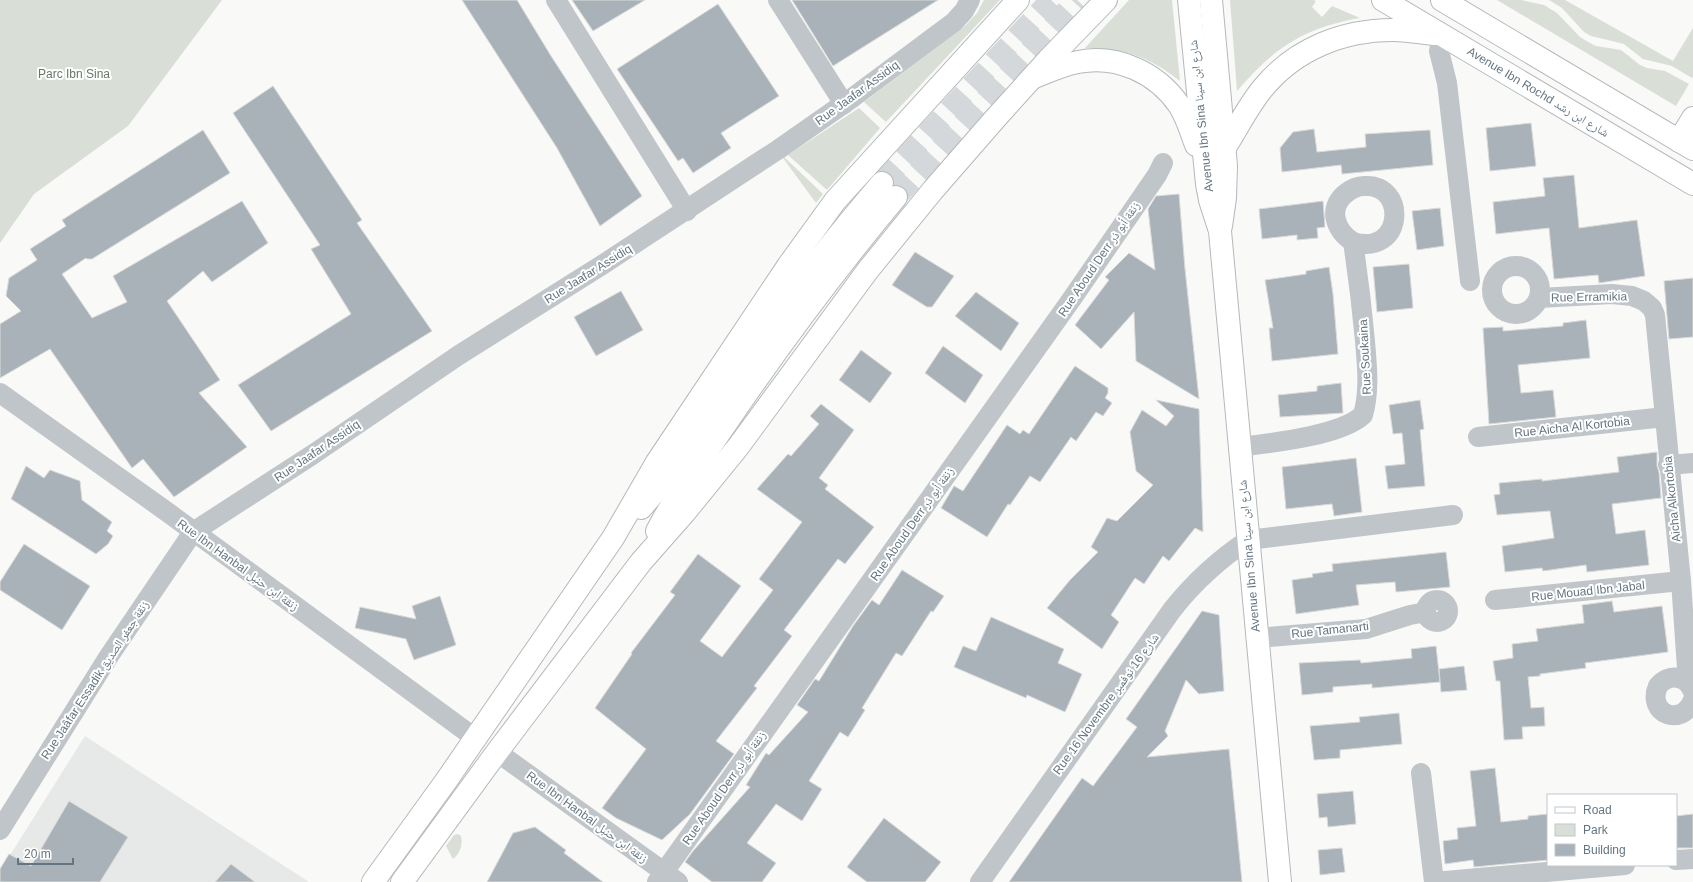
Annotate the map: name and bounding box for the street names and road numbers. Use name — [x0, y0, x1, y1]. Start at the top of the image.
street label: Avenue Ibn Sina شارع ابن سينا — [1186, 39, 1217, 193]
street label: Avenue Ibn Rochd شارع ابن رشد — [1464, 44, 1611, 141]
street label: Rue Jaafar Assidiq — [812, 58, 902, 128]
street label: Rue Aboud Derr زنقة أبو ذر — [1055, 199, 1143, 319]
street label: Rue Jaafar Assidiq — [542, 242, 634, 306]
street label: Rue Erramikia — [1551, 289, 1627, 305]
street label: Rue Soukaina — [1356, 319, 1374, 395]
street label: Rue Aicha Al Kortobia — [1514, 414, 1631, 440]
street label: Rue Jaafar Assidiq — [272, 417, 362, 485]
street label: Aicha Alkortobia — [1661, 455, 1683, 543]
street label: Rue Aboud Derr زنقة أبو ذر — [867, 464, 957, 584]
street label: Avenue Ibn Sina شارع ابن سينا — [1235, 479, 1264, 633]
street label: Rue Ibn Hanbal زنقة ابن حنبل — [174, 516, 302, 614]
street label: Rue Mouad Ibn Jabal — [1531, 578, 1645, 604]
street label: Rue Jaâfar Essadik زنقة جعفر الصديق — [38, 598, 152, 762]
street label: Rue Tamanarti — [1291, 619, 1369, 641]
street label: Rue 16 Novembre شارع 16 نوفمبر — [1050, 631, 1163, 778]
street label: Rue Aboud Derr زنقة أبو ذر — [679, 728, 769, 848]
street label: Rue Ibn Hanbal زنقة ابن حنبل — [523, 768, 651, 866]

